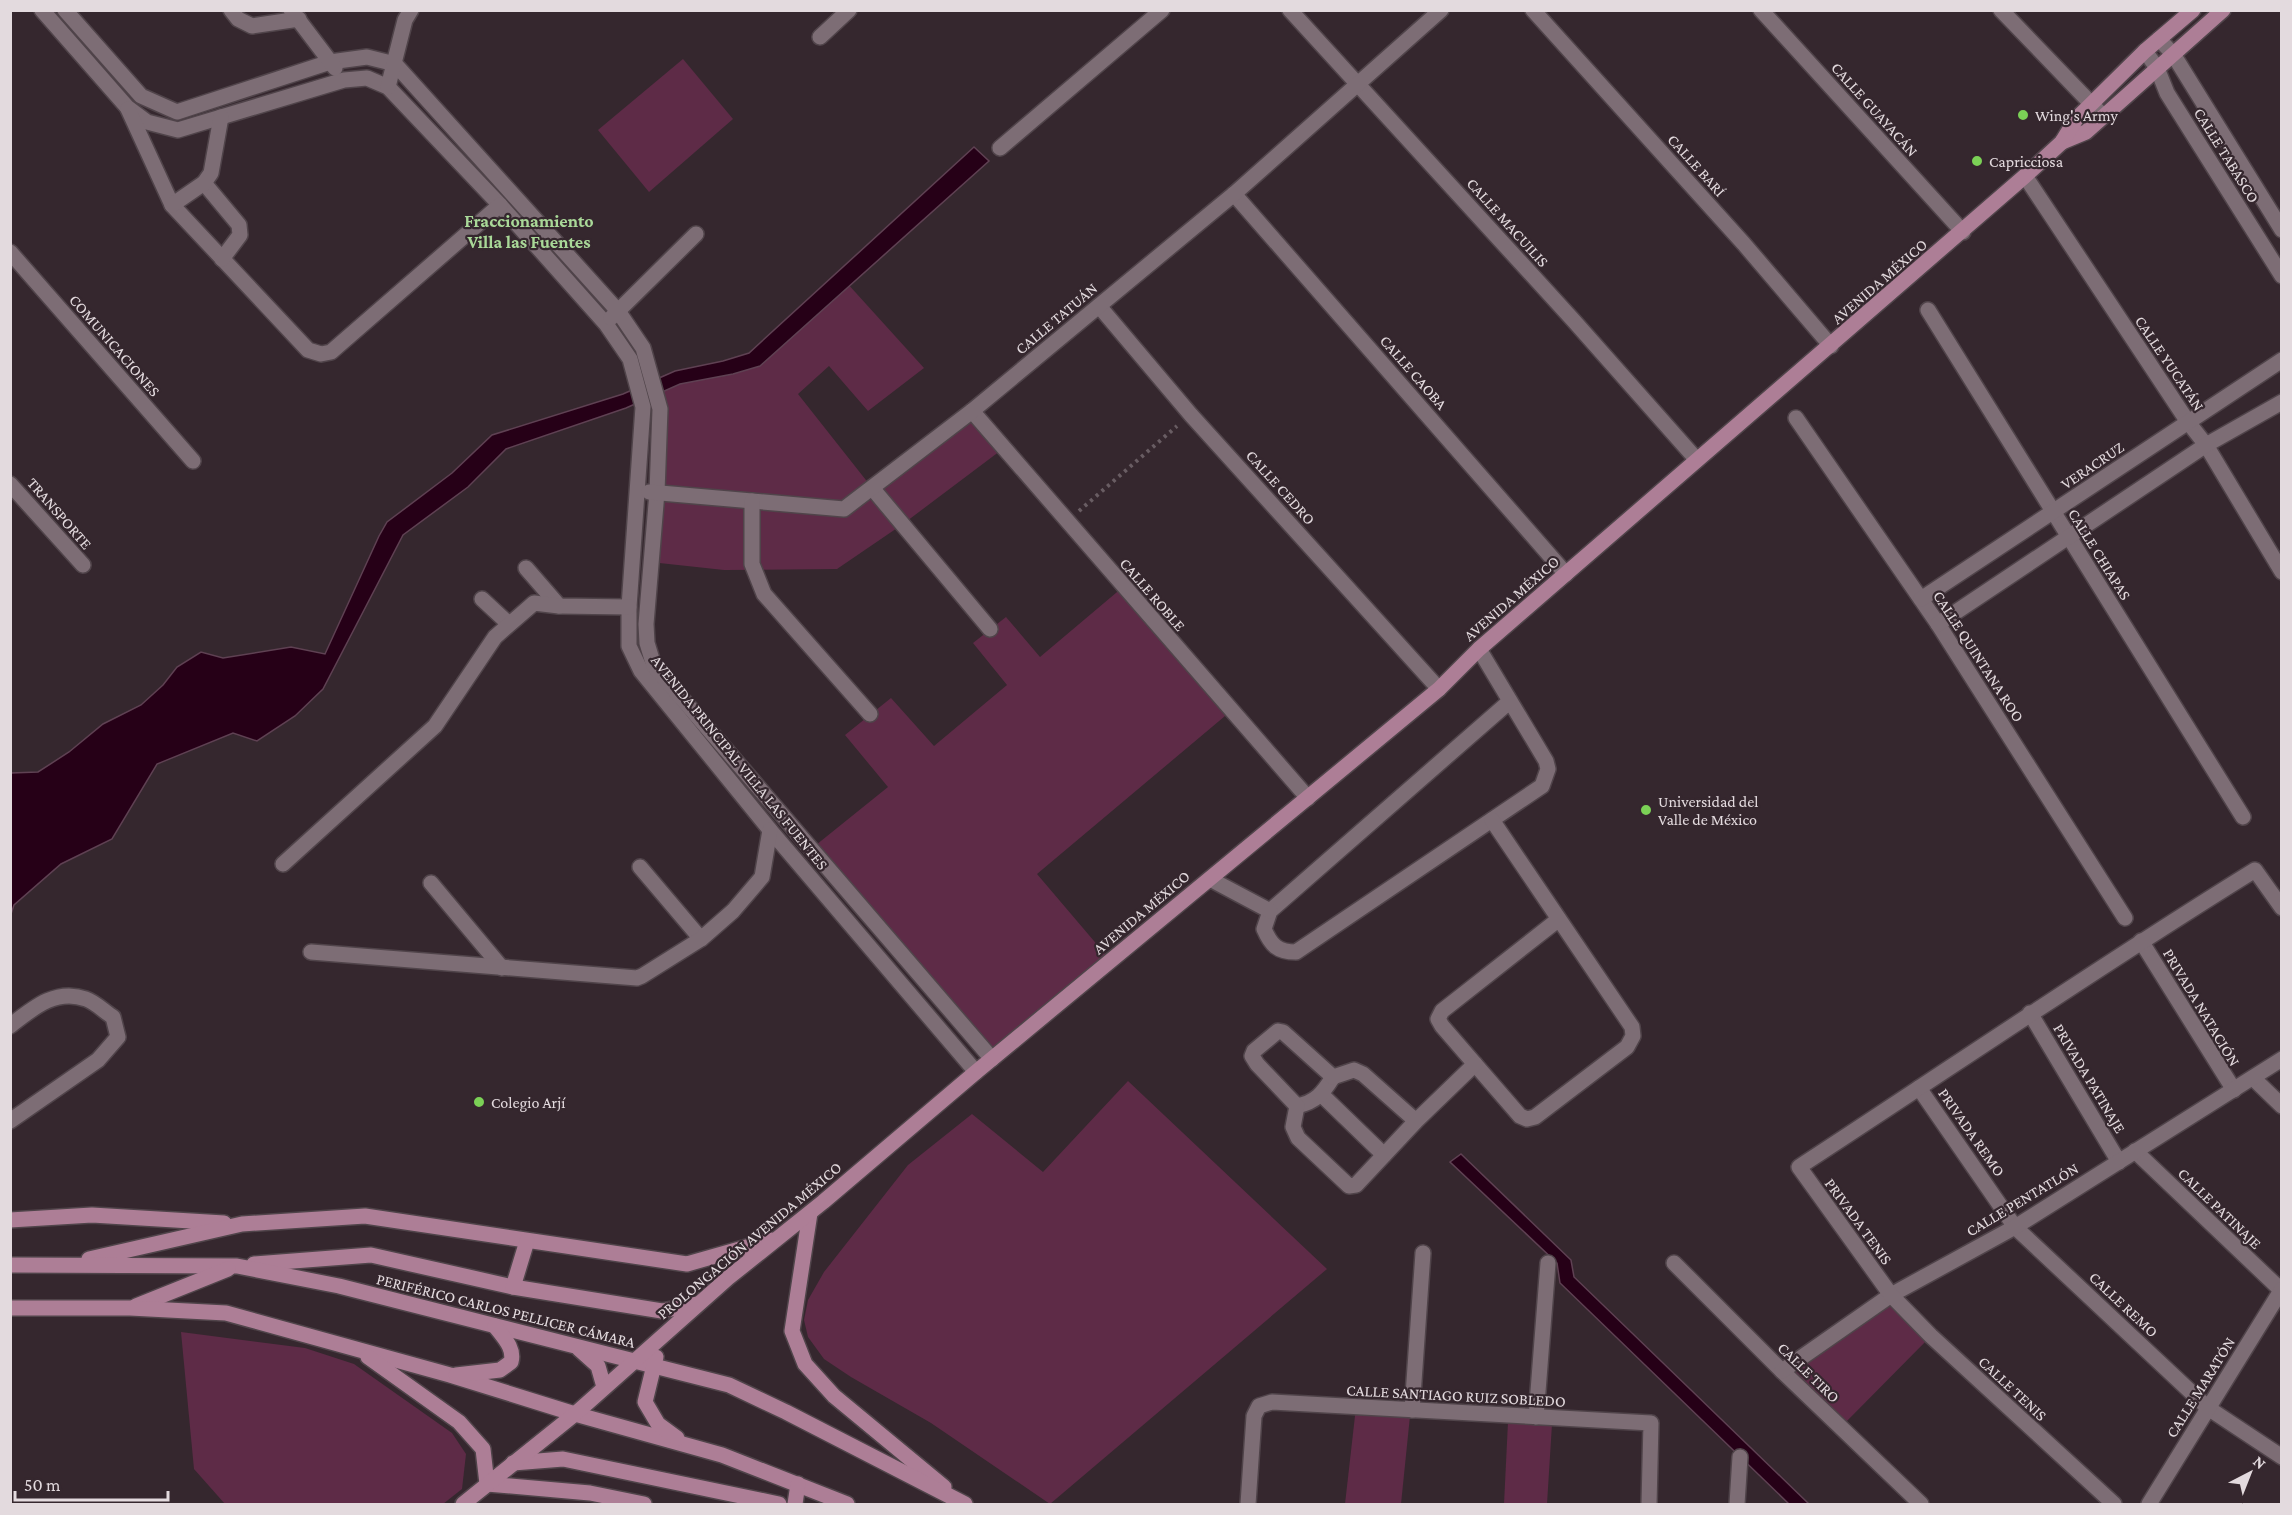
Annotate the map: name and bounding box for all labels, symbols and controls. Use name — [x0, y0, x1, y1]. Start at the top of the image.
street label: CALLE GUAYACÁN — [1828, 59, 1921, 160]
street label: CALLE TABASCO — [2191, 105, 2263, 206]
place label: Wing's Army — [2035, 107, 2119, 125]
marker: Wing's Army — [2016, 108, 2030, 122]
street label: CALLE BARÍ — [1664, 131, 1729, 200]
place label: Capricciosa — [1989, 153, 2064, 171]
marker: Capricciosa — [1970, 154, 1984, 168]
street label: CALLE MACUILIS — [1463, 175, 1552, 270]
district label: Fraccionamiento Villa las Fuentes — [464, 211, 594, 252]
street label: AVENIDA MÉXICO — [1828, 235, 1930, 327]
street label: CALLE TATUÁN — [1012, 279, 1101, 357]
street label: COMUNICACIONES — [66, 291, 163, 400]
street label: CALLE YUCATÁN — [2132, 313, 2208, 414]
street label: CALLE CAOBA — [1377, 332, 1451, 414]
street label: VERACRUZ — [2058, 438, 2127, 493]
street label: CALLE CEDRO — [1243, 447, 1318, 528]
street label: TRANSPORTE — [24, 474, 95, 553]
street label: CALLE CHIAPAS — [2065, 506, 2134, 603]
street label: AVENIDA MÉXICO — [1460, 552, 1562, 644]
street label: CALLE ROBLE — [1116, 554, 1189, 634]
street label: CALLE QUINTANA ROO — [1930, 588, 2027, 725]
street label: AVENIDA PRINCIPAL VILLA LAS FUENTES — [648, 652, 831, 873]
place label: Universidad del Valle de México — [1658, 793, 1758, 828]
marker: Universidad del Valle de México — [1639, 803, 1653, 817]
street label: AVENIDA MÉXICO — [1090, 867, 1193, 958]
street label: PRIVADA NATACIÓN — [2160, 946, 2243, 1069]
street label: PRIVADA PATINAJE — [2049, 1020, 2129, 1137]
street label: PRIVADA REMO — [1935, 1085, 2008, 1180]
place label: Colegio Arjí — [491, 1094, 566, 1112]
marker: Colegio Arjí — [472, 1095, 486, 1109]
street label: PROLONGACIÓN AVENIDA MÉXICO — [654, 1158, 845, 1322]
street label: CALLE PENTATLÓN — [1963, 1159, 2081, 1240]
street label: CALLE PATINAJE — [2174, 1164, 2265, 1253]
street label: PRIVADA TENIS — [1822, 1175, 1896, 1268]
street label: CALLE REMO — [2086, 1268, 2161, 1340]
street label: PERIFÉRICO CARLOS PELLICER CÁMARA — [375, 1270, 638, 1351]
street label: CALLE MARATÓN — [2163, 1334, 2238, 1441]
street label: CALLE TIRO — [1774, 1339, 1843, 1406]
street label: CALLE TENIS — [1975, 1353, 2050, 1424]
street label: CALLE SANTIAGO RUIZ SOBLEDO — [1346, 1381, 1566, 1410]
north arrow — [2220, 1443, 2280, 1503]
text: N — [2250, 1452, 2270, 1472]
scale bar — [15, 1464, 168, 1502]
text: 50 m — [24, 1475, 61, 1495]

